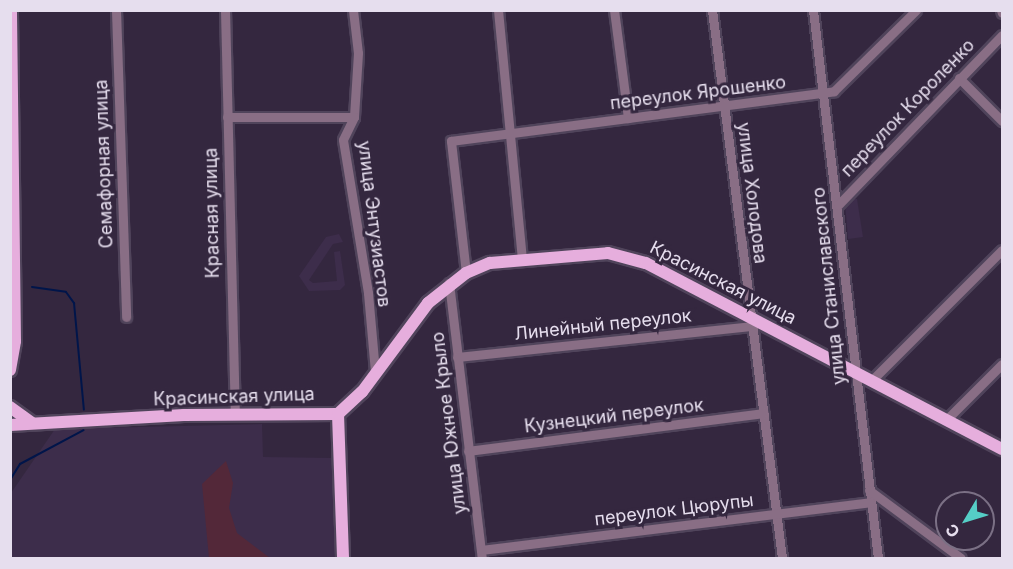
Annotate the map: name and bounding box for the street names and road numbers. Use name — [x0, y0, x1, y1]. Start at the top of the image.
street label: переулок Короленко — [837, 35, 979, 181]
street label: переулок Ярошенко — [609, 71, 787, 115]
street label: Семафорная улица — [90, 79, 118, 249]
street label: улица Холодова — [733, 121, 771, 265]
street label: улица Энтузиастов — [353, 140, 395, 308]
street label: Красная улица — [200, 148, 224, 278]
street label: улица Станиславского — [808, 186, 850, 386]
street label: Красинская улица — [646, 237, 800, 329]
street label: Линейный переулок — [513, 305, 693, 345]
street label: улица Южное Крыло — [427, 331, 471, 515]
street label: Красинская улица — [153, 383, 315, 411]
street label: Кузнецкий переулок — [523, 394, 705, 438]
street label: переулок Цюрупы — [593, 490, 755, 530]

